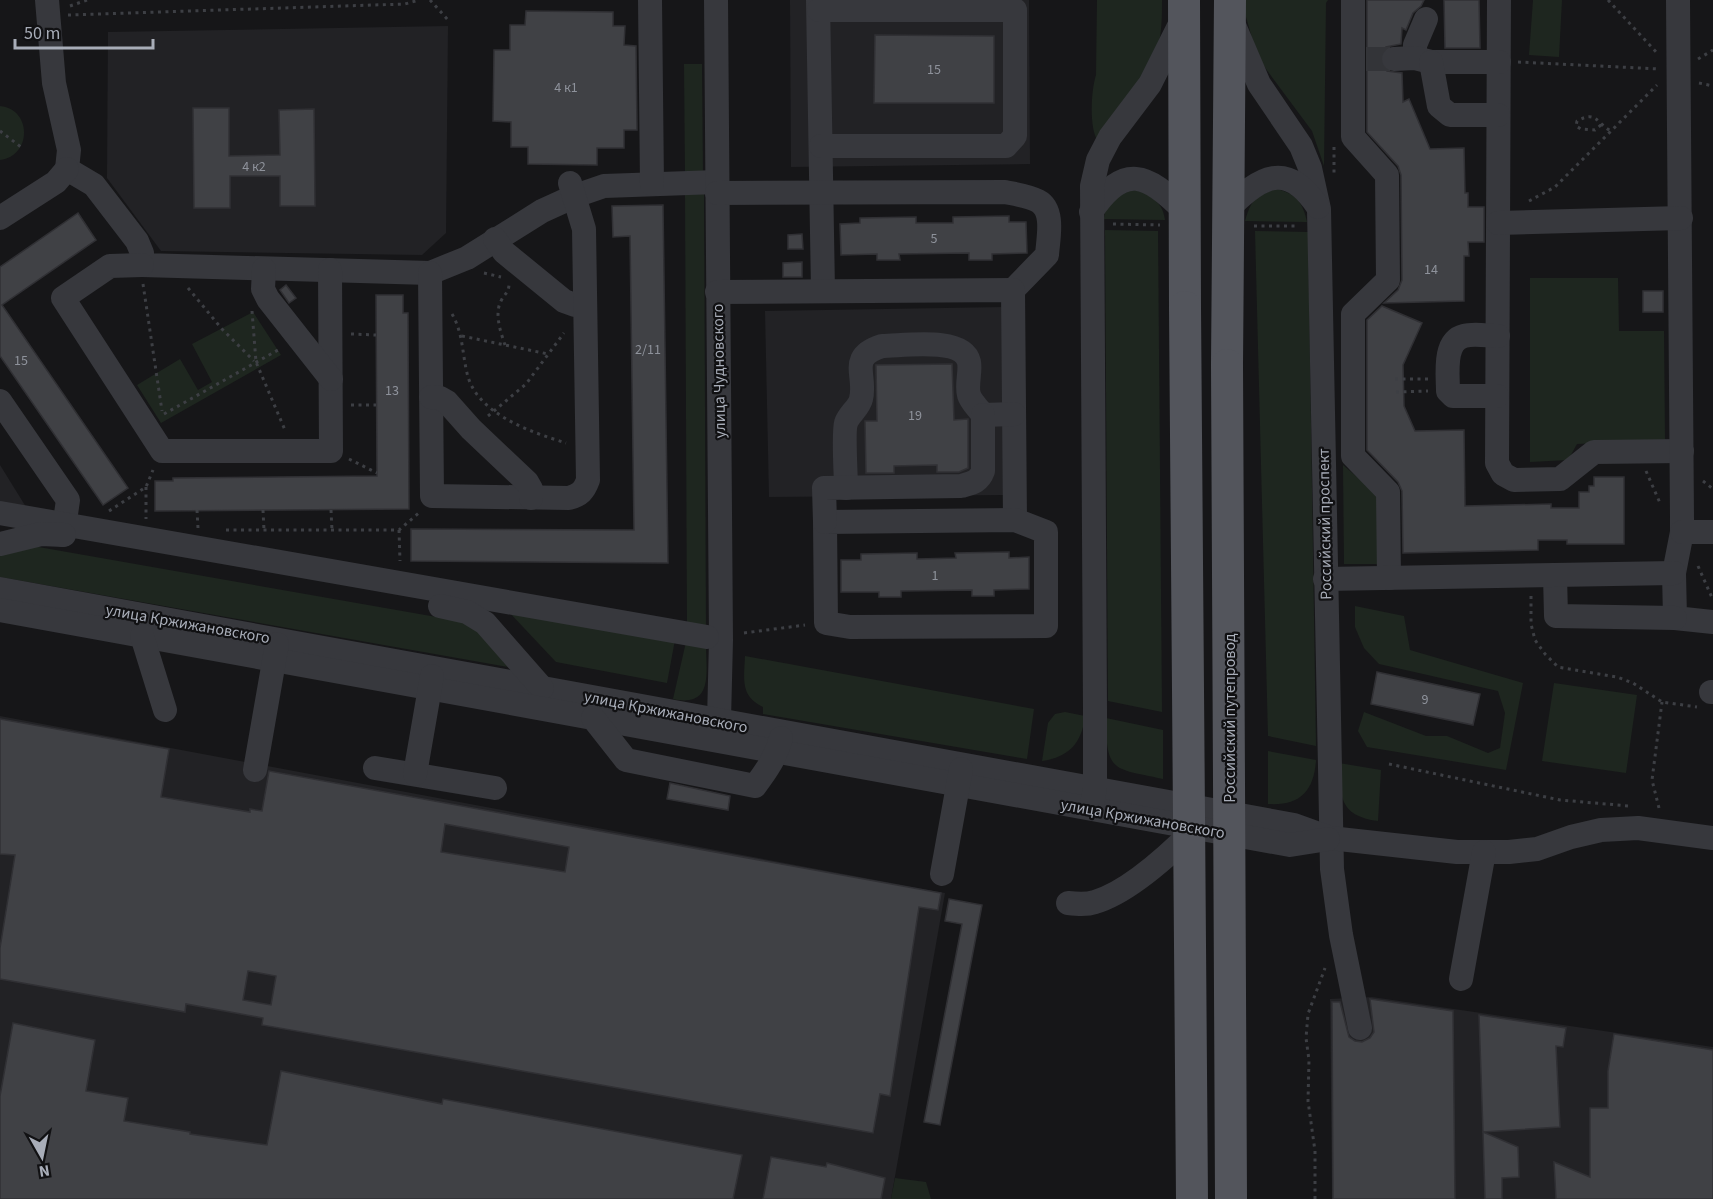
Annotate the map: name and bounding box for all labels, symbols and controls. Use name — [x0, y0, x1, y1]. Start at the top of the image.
scale bar — [15, 12, 153, 50]
text: 50 m — [24, 21, 60, 46]
house number: 15 — [927, 60, 941, 80]
house number: 4 к1 — [554, 78, 578, 98]
house number: 4 к2 — [242, 157, 266, 177]
house number: 5 — [931, 229, 938, 249]
house number: 14 — [1424, 260, 1438, 280]
street label: улица Чудновского — [707, 304, 731, 438]
house number: 2/11 — [635, 340, 661, 360]
house number: 15 — [14, 351, 28, 371]
house number: 13 — [385, 381, 399, 401]
house number: 19 — [908, 406, 922, 426]
street label: Российский проспект — [1313, 448, 1337, 600]
house number: 1 — [932, 566, 939, 586]
street label: улица Кржижановского — [104, 599, 272, 649]
street label: Российский путепровод — [1219, 633, 1241, 803]
street label: улица Кржижановского — [582, 685, 749, 739]
house number: 9 — [1422, 690, 1429, 710]
street label: улица Кржижановского — [1059, 794, 1227, 844]
north arrow — [12, 1127, 72, 1187]
text: N — [37, 1159, 51, 1183]

